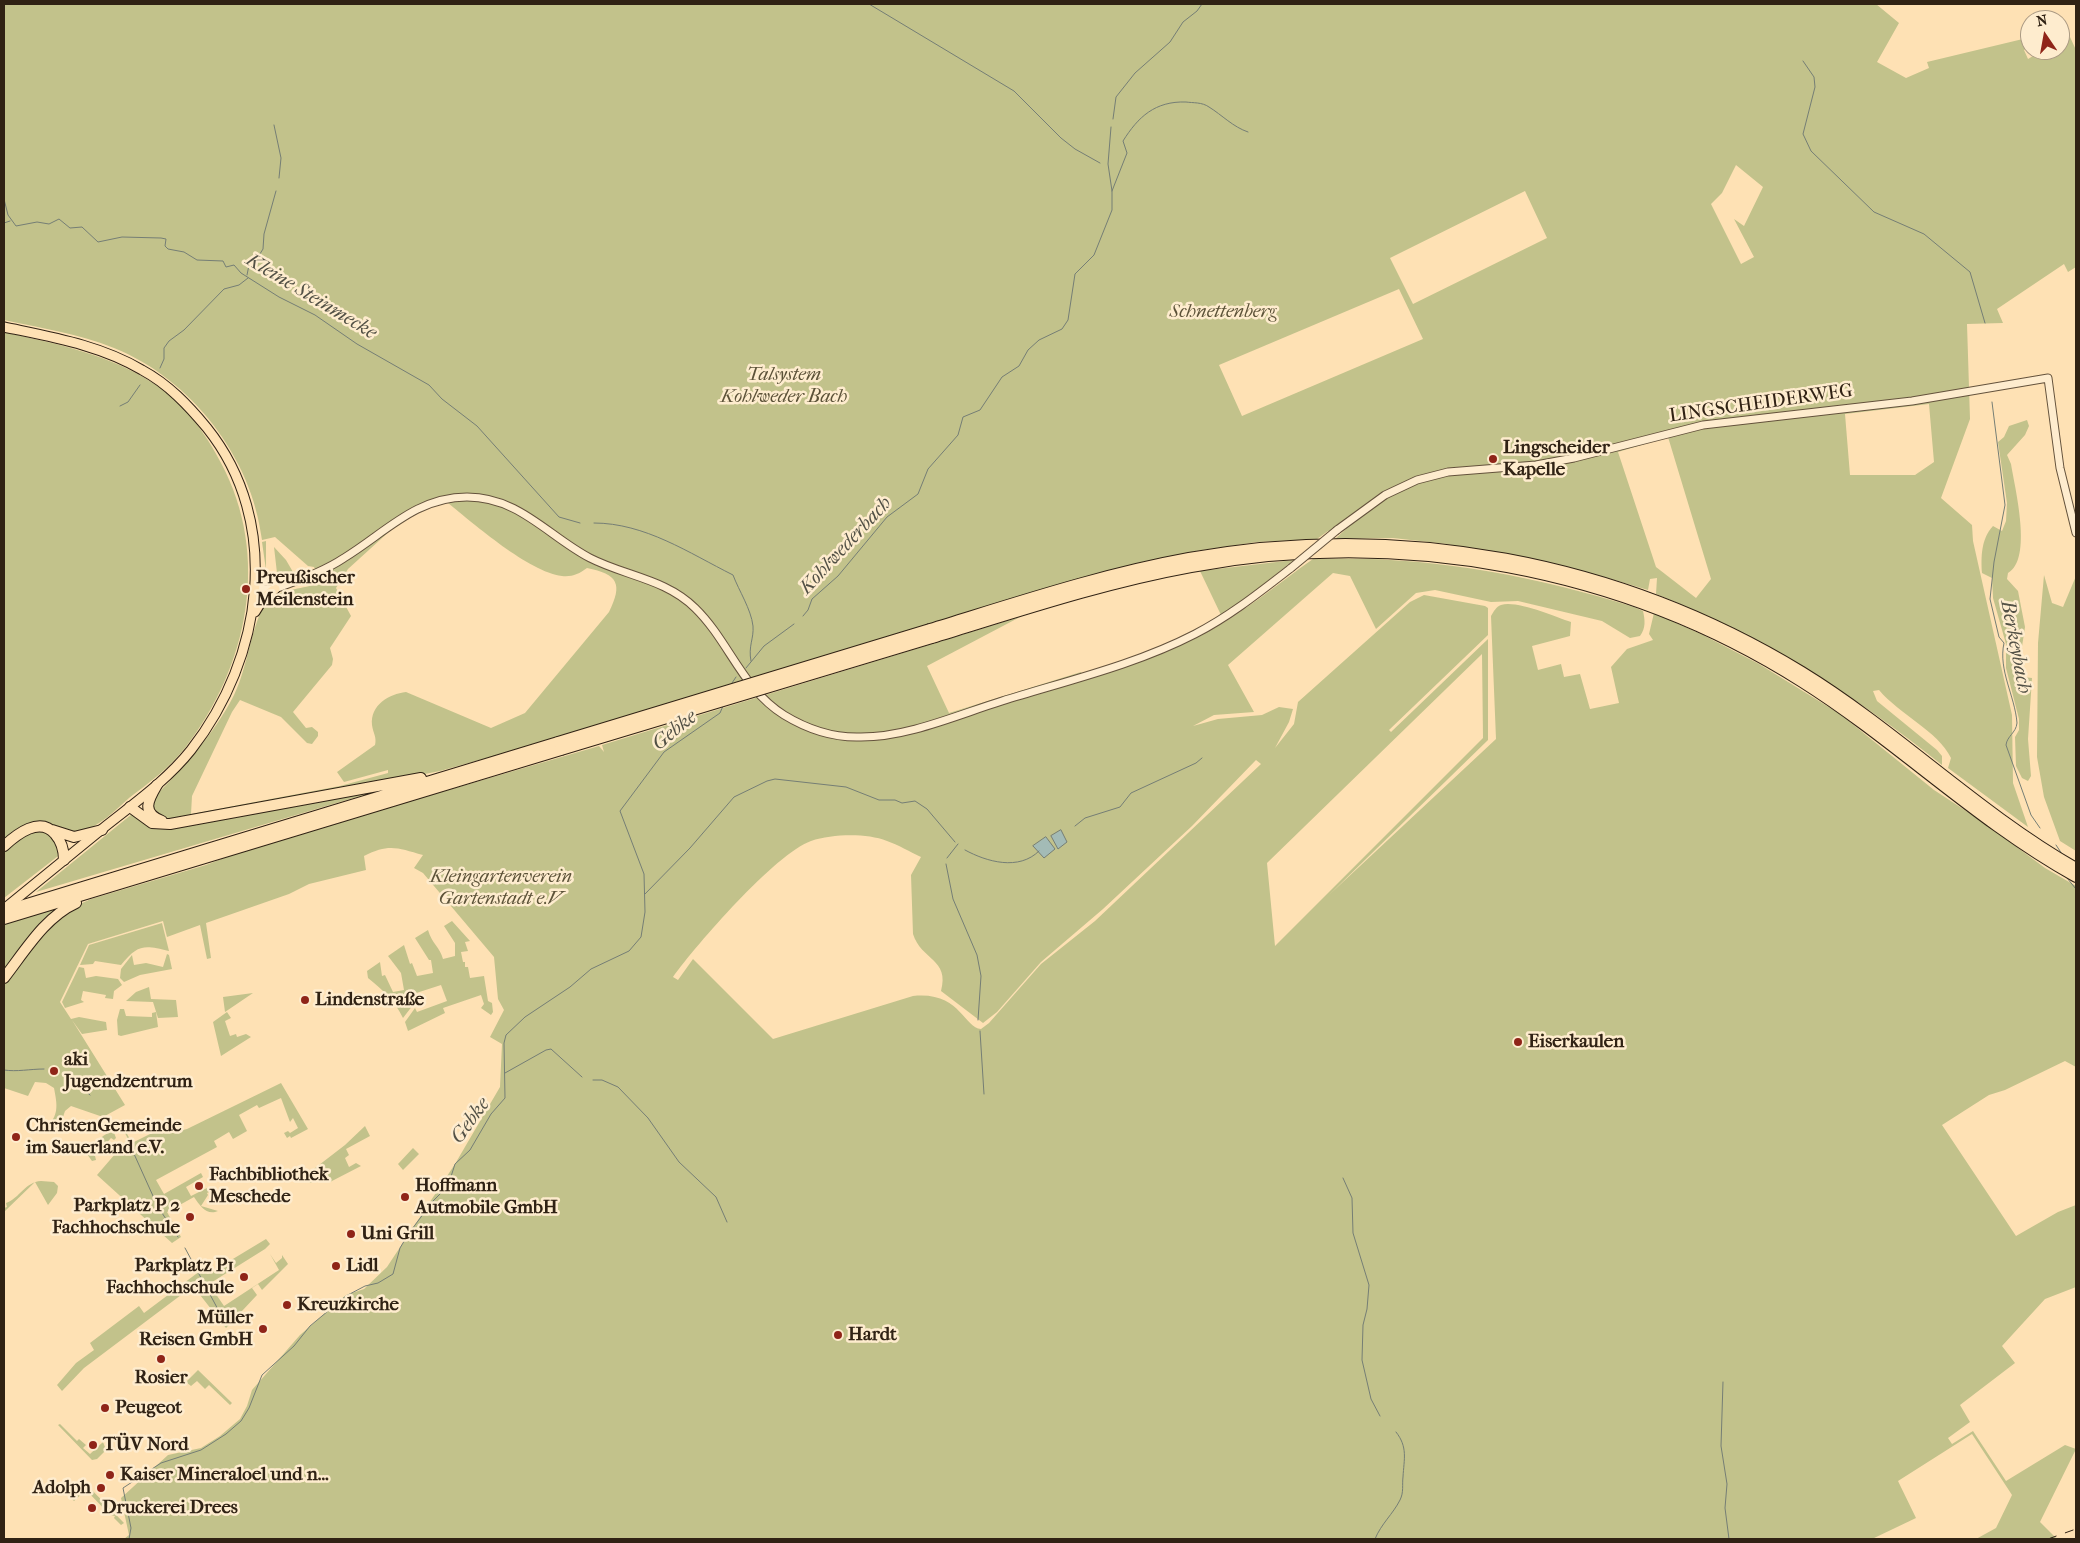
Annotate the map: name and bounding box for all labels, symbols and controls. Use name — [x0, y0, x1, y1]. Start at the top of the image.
north arrow — [2020, 10, 2070, 60]
text: N — [2035, 11, 2049, 30]
water label: Kleine Steinmecke — [241, 249, 381, 345]
park label: Schnettenberg — [1170, 301, 1276, 323]
park label: Talsystem Kohlweder Bach — [721, 364, 847, 408]
street label: LINGSCHEIDERWEG — [1668, 380, 1854, 428]
place label: Lingscheider Kapelle — [1503, 437, 1610, 481]
marker: Lingscheider Kapelle — [1487, 453, 1499, 465]
water label: Kohlwederbach — [795, 492, 897, 600]
place label: Preußischer Meilenstein — [256, 567, 355, 611]
marker: Preußischer Meilenstein — [240, 583, 252, 595]
water label: Berkeybach — [1994, 598, 2036, 696]
water label: Gebke — [648, 706, 702, 756]
park label: Kleingartenverein Gartenstadt e.V — [430, 866, 572, 910]
place label: Lindenstraße — [315, 989, 424, 1011]
marker: Lindenstraße — [299, 994, 311, 1006]
place label: Eiserkaulen — [1528, 1031, 1624, 1053]
marker: Eiserkaulen — [1512, 1036, 1524, 1048]
place label: aki Jugendzentrum — [64, 1049, 193, 1093]
marker: aki Jugendzentrum — [48, 1065, 60, 1077]
water label: Gebke — [446, 1093, 496, 1149]
place label: ChristenGemeinde im Sauerland e.V. — [26, 1115, 182, 1159]
marker: ChristenGemeinde im Sauerland e.V. — [10, 1131, 22, 1143]
place label: Fachbibliothek Meschede — [209, 1164, 329, 1208]
place label: Hoffmann Autmobile GmbH — [415, 1175, 558, 1219]
marker: Fachbibliothek Meschede — [193, 1180, 205, 1192]
marker: Hoffmann Autmobile GmbH — [399, 1191, 411, 1203]
place label: Parkplatz P 2 Fachhochschule — [52, 1195, 180, 1239]
marker: Parkplatz P 2 Fachhochschule — [184, 1211, 196, 1223]
place label: Uni Grill — [361, 1223, 434, 1245]
marker: Uni Grill — [345, 1228, 357, 1240]
place label: Parkplatz P1 Fachhochschule — [106, 1255, 234, 1299]
place label: Lidl — [346, 1255, 379, 1277]
marker: Lidl — [330, 1260, 342, 1272]
marker: Parkplatz P1 Fachhochschule — [238, 1271, 250, 1283]
place label: Kreuzkirche — [297, 1294, 399, 1316]
marker: Kreuzkirche — [281, 1299, 293, 1311]
place label: Müller Reisen GmbH — [139, 1307, 253, 1351]
marker: Müller Reisen GmbH — [257, 1323, 269, 1335]
place label: Hardt — [848, 1324, 897, 1346]
marker: Hardt — [832, 1329, 844, 1341]
marker: Rosier — [155, 1353, 167, 1365]
place label: Rosier — [134, 1367, 188, 1389]
place label: Peugeot — [115, 1397, 182, 1419]
marker: Peugeot — [99, 1402, 111, 1414]
place label: TÜV Nord — [103, 1434, 189, 1456]
marker: TÜV Nord — [87, 1439, 99, 1451]
place label: Kaiser Mineraloel und n... — [120, 1464, 329, 1486]
marker: Kaiser Mineraloel und n... — [104, 1469, 116, 1481]
place label: Adolph — [33, 1477, 91, 1499]
marker: Adolph — [95, 1482, 107, 1494]
place label: Druckerei Drees — [102, 1497, 238, 1519]
marker: Druckerei Drees — [86, 1502, 98, 1514]

